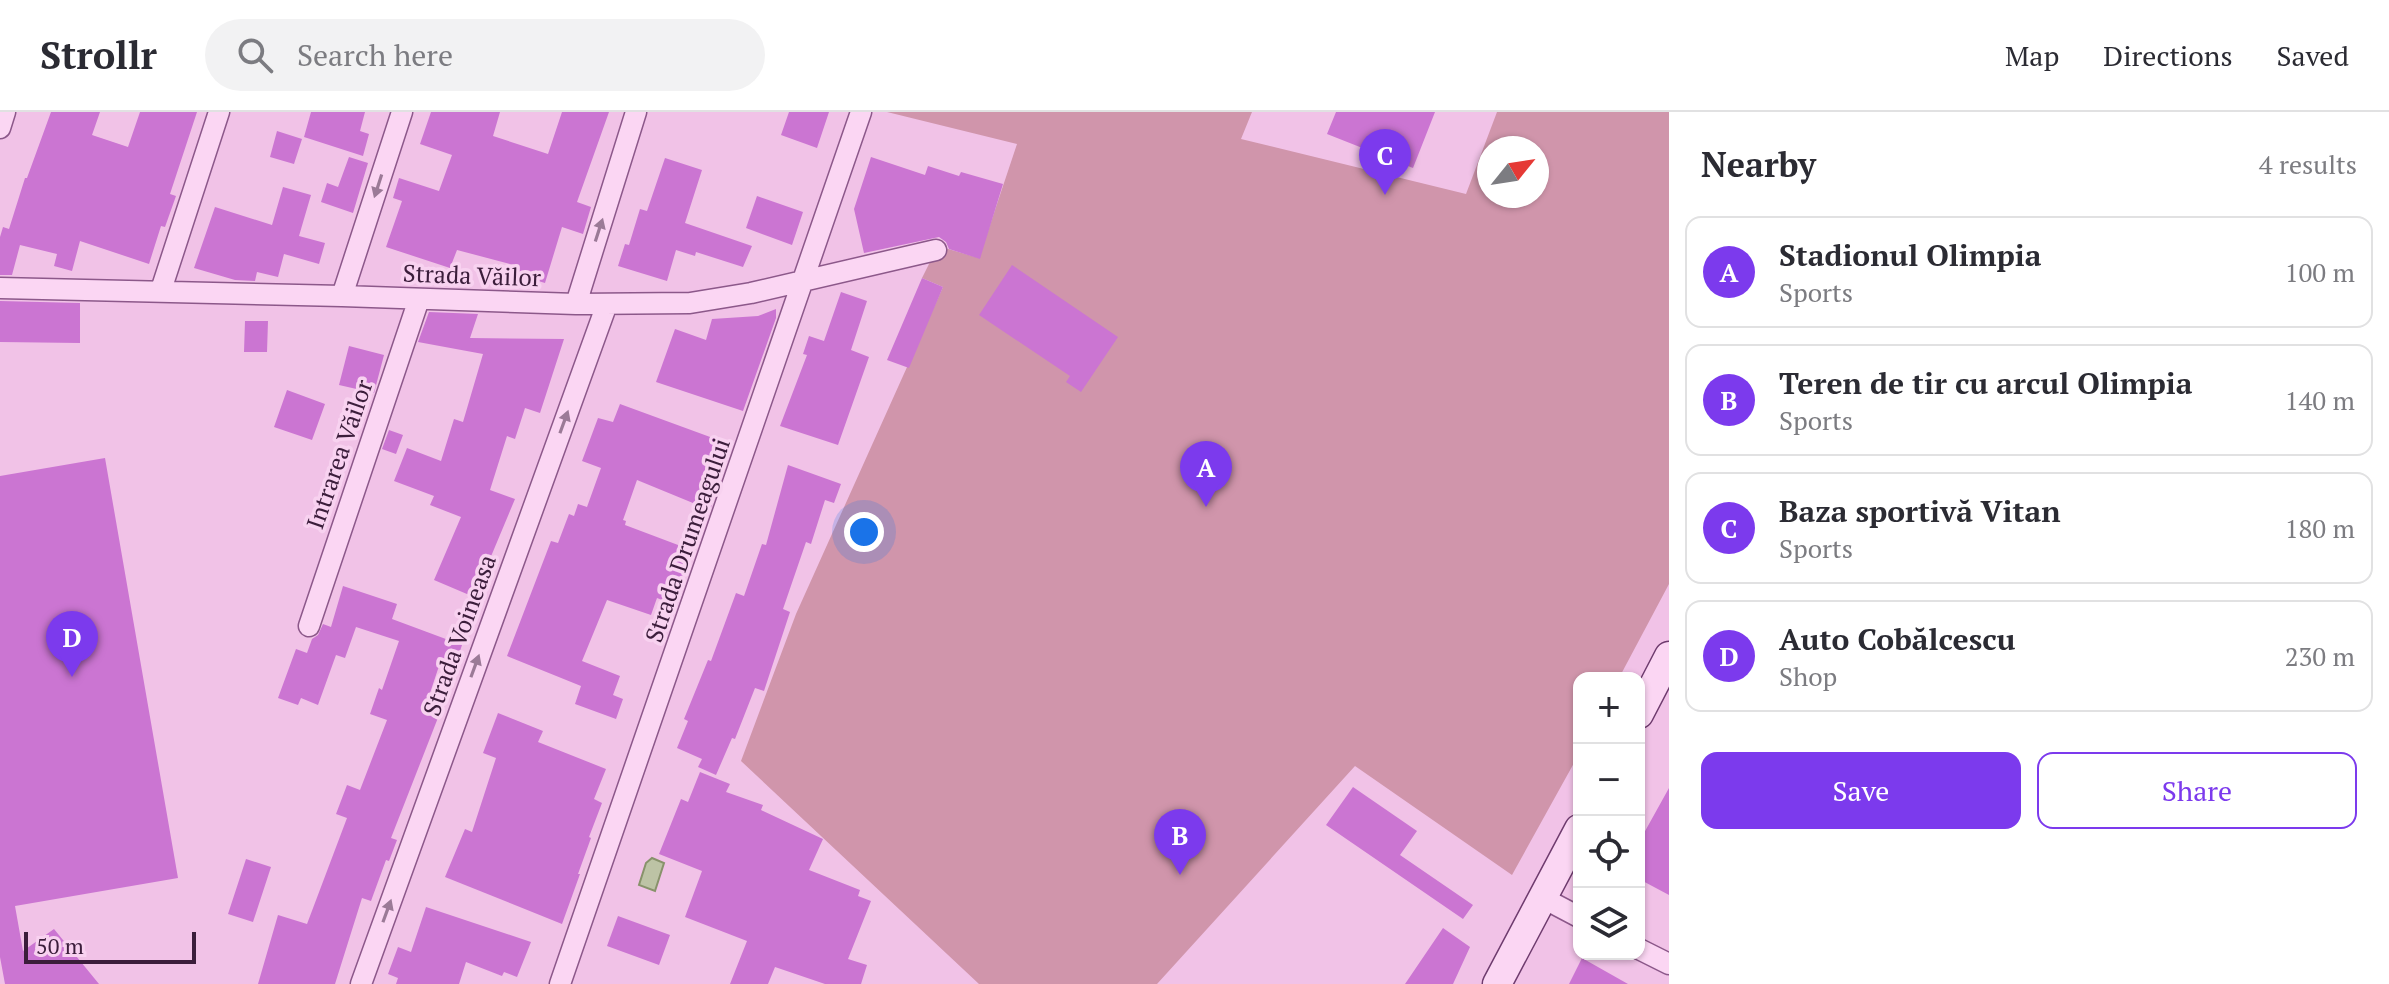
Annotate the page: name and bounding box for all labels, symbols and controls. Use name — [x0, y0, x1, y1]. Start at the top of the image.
search box — [205, 19, 765, 91]
text: Strollr — [40, 30, 157, 80]
icon: search — [233, 33, 277, 77]
text: Search here — [297, 35, 453, 75]
text: Map — [2005, 37, 2059, 74]
text: Directions — [2103, 37, 2233, 74]
text: Saved — [2277, 37, 2349, 74]
pin: C — [1359, 129, 1411, 195]
north arrow — [1477, 136, 1549, 208]
text: Nearby — [1701, 142, 1816, 187]
text: 4 results — [2259, 147, 2357, 181]
one-way arrow — [371, 174, 383, 198]
one-way arrow — [593, 218, 606, 242]
text: Stadionul Olimpia — [1779, 235, 2041, 275]
text: A — [1720, 255, 1738, 289]
text: 100 m — [2285, 255, 2355, 289]
street label: Strada Văilor — [402, 257, 542, 293]
text: Sports — [1779, 275, 1853, 309]
text: Teren de tir cu arcul Olimpia — [1779, 363, 2192, 403]
street label: Intrarea Văilor — [298, 374, 380, 533]
text: B — [1721, 383, 1737, 417]
text: 140 m — [2285, 383, 2355, 417]
text: Sports — [1779, 403, 1853, 437]
one-way arrow — [558, 409, 570, 433]
street label: Strada Drumeagului — [637, 434, 737, 646]
pin: A — [1180, 441, 1232, 507]
text: Baza sportivă Vitan — [1779, 491, 2061, 531]
text: C — [1721, 511, 1737, 545]
text: 180 m — [2285, 511, 2355, 545]
your location — [844, 512, 884, 552]
text: Sports — [1779, 531, 1853, 565]
street label: Strada Voineasa — [415, 550, 503, 720]
pin: D — [46, 611, 98, 677]
text: Auto Cobălcescu — [1779, 619, 2015, 659]
text: D — [1719, 639, 1739, 673]
text: 230 m — [2285, 639, 2355, 673]
one-way arrow — [470, 654, 482, 678]
text: Shop — [1779, 659, 1837, 693]
map controls — [1573, 672, 1645, 960]
button: + — [1573, 672, 1645, 744]
button: − — [1573, 744, 1645, 816]
button: Save — [1701, 752, 2021, 829]
button: Share — [2037, 752, 2357, 829]
pin: B — [1154, 809, 1206, 875]
button: locate — [1573, 816, 1645, 888]
button: layers — [1573, 888, 1645, 960]
one-way arrow — [381, 898, 394, 922]
scale bar — [24, 928, 196, 964]
text: 50 m — [36, 931, 84, 960]

